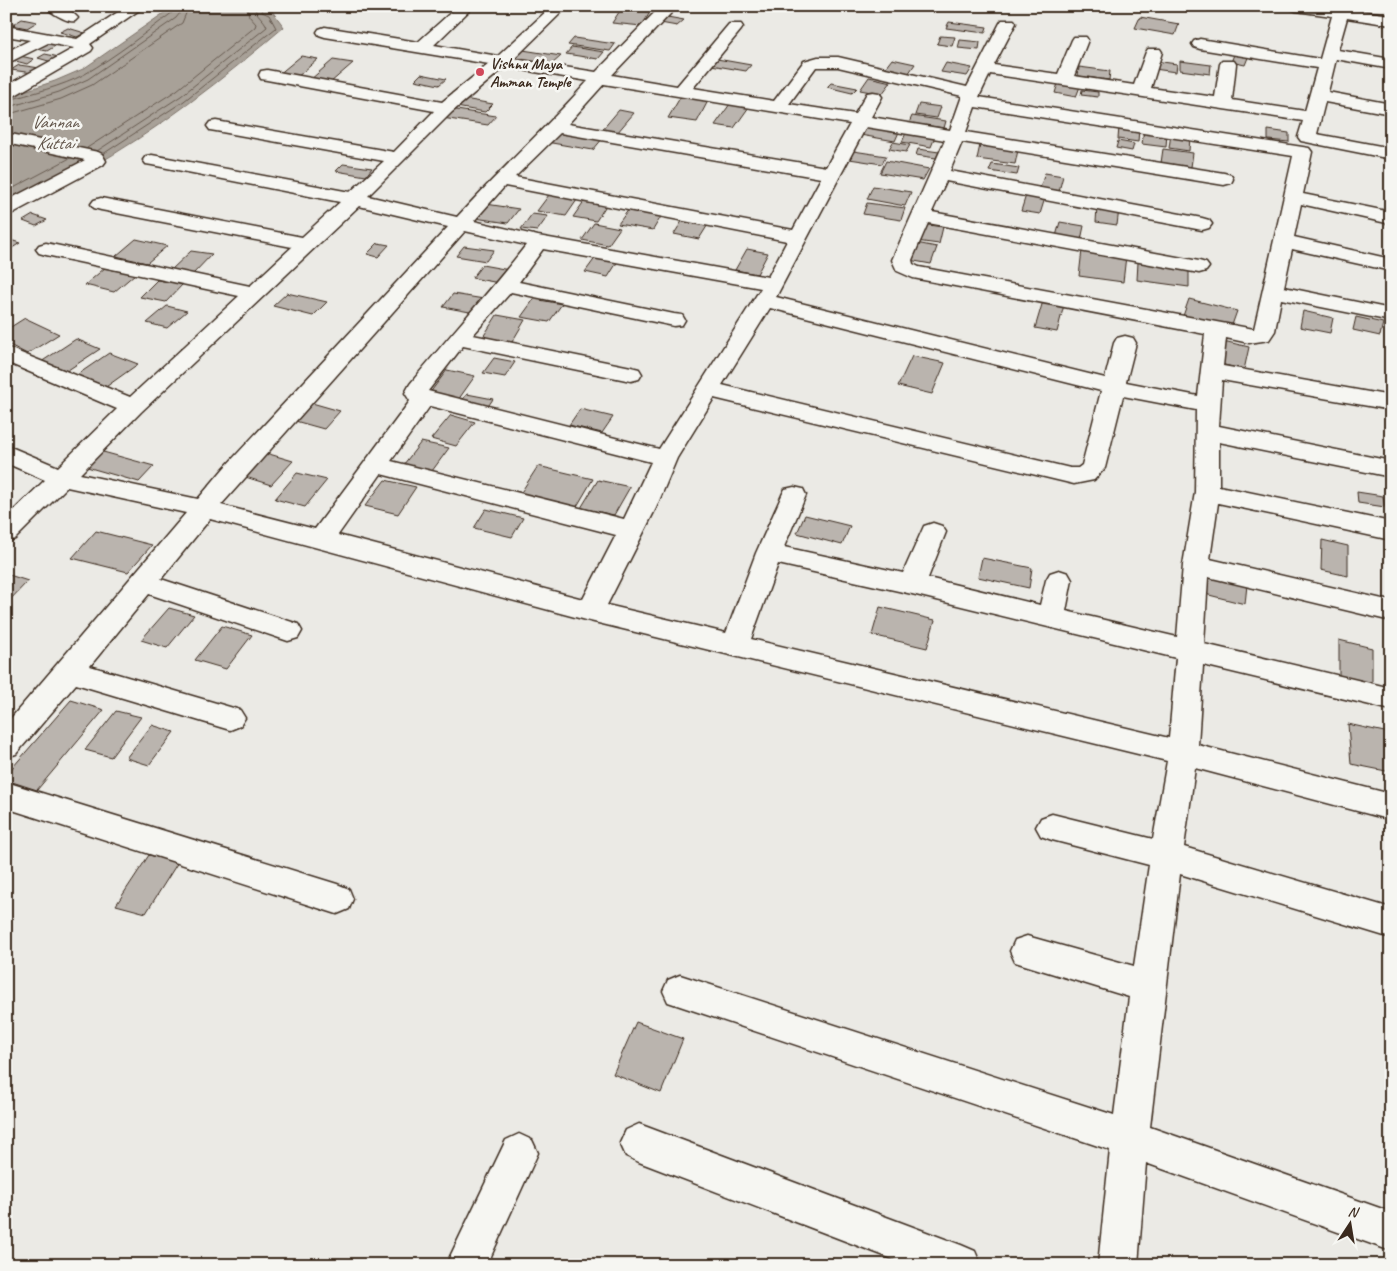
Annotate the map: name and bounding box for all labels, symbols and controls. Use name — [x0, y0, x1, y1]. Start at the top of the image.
place label: Vishnu Maya Amman Temple — [490, 54, 572, 92]
marker: Vishnu Maya Amman Temple — [474, 66, 486, 78]
water label: Vannan Kuttai — [31, 111, 81, 154]
north arrow — [1324, 1198, 1374, 1248]
text: N — [1347, 1203, 1361, 1221]

